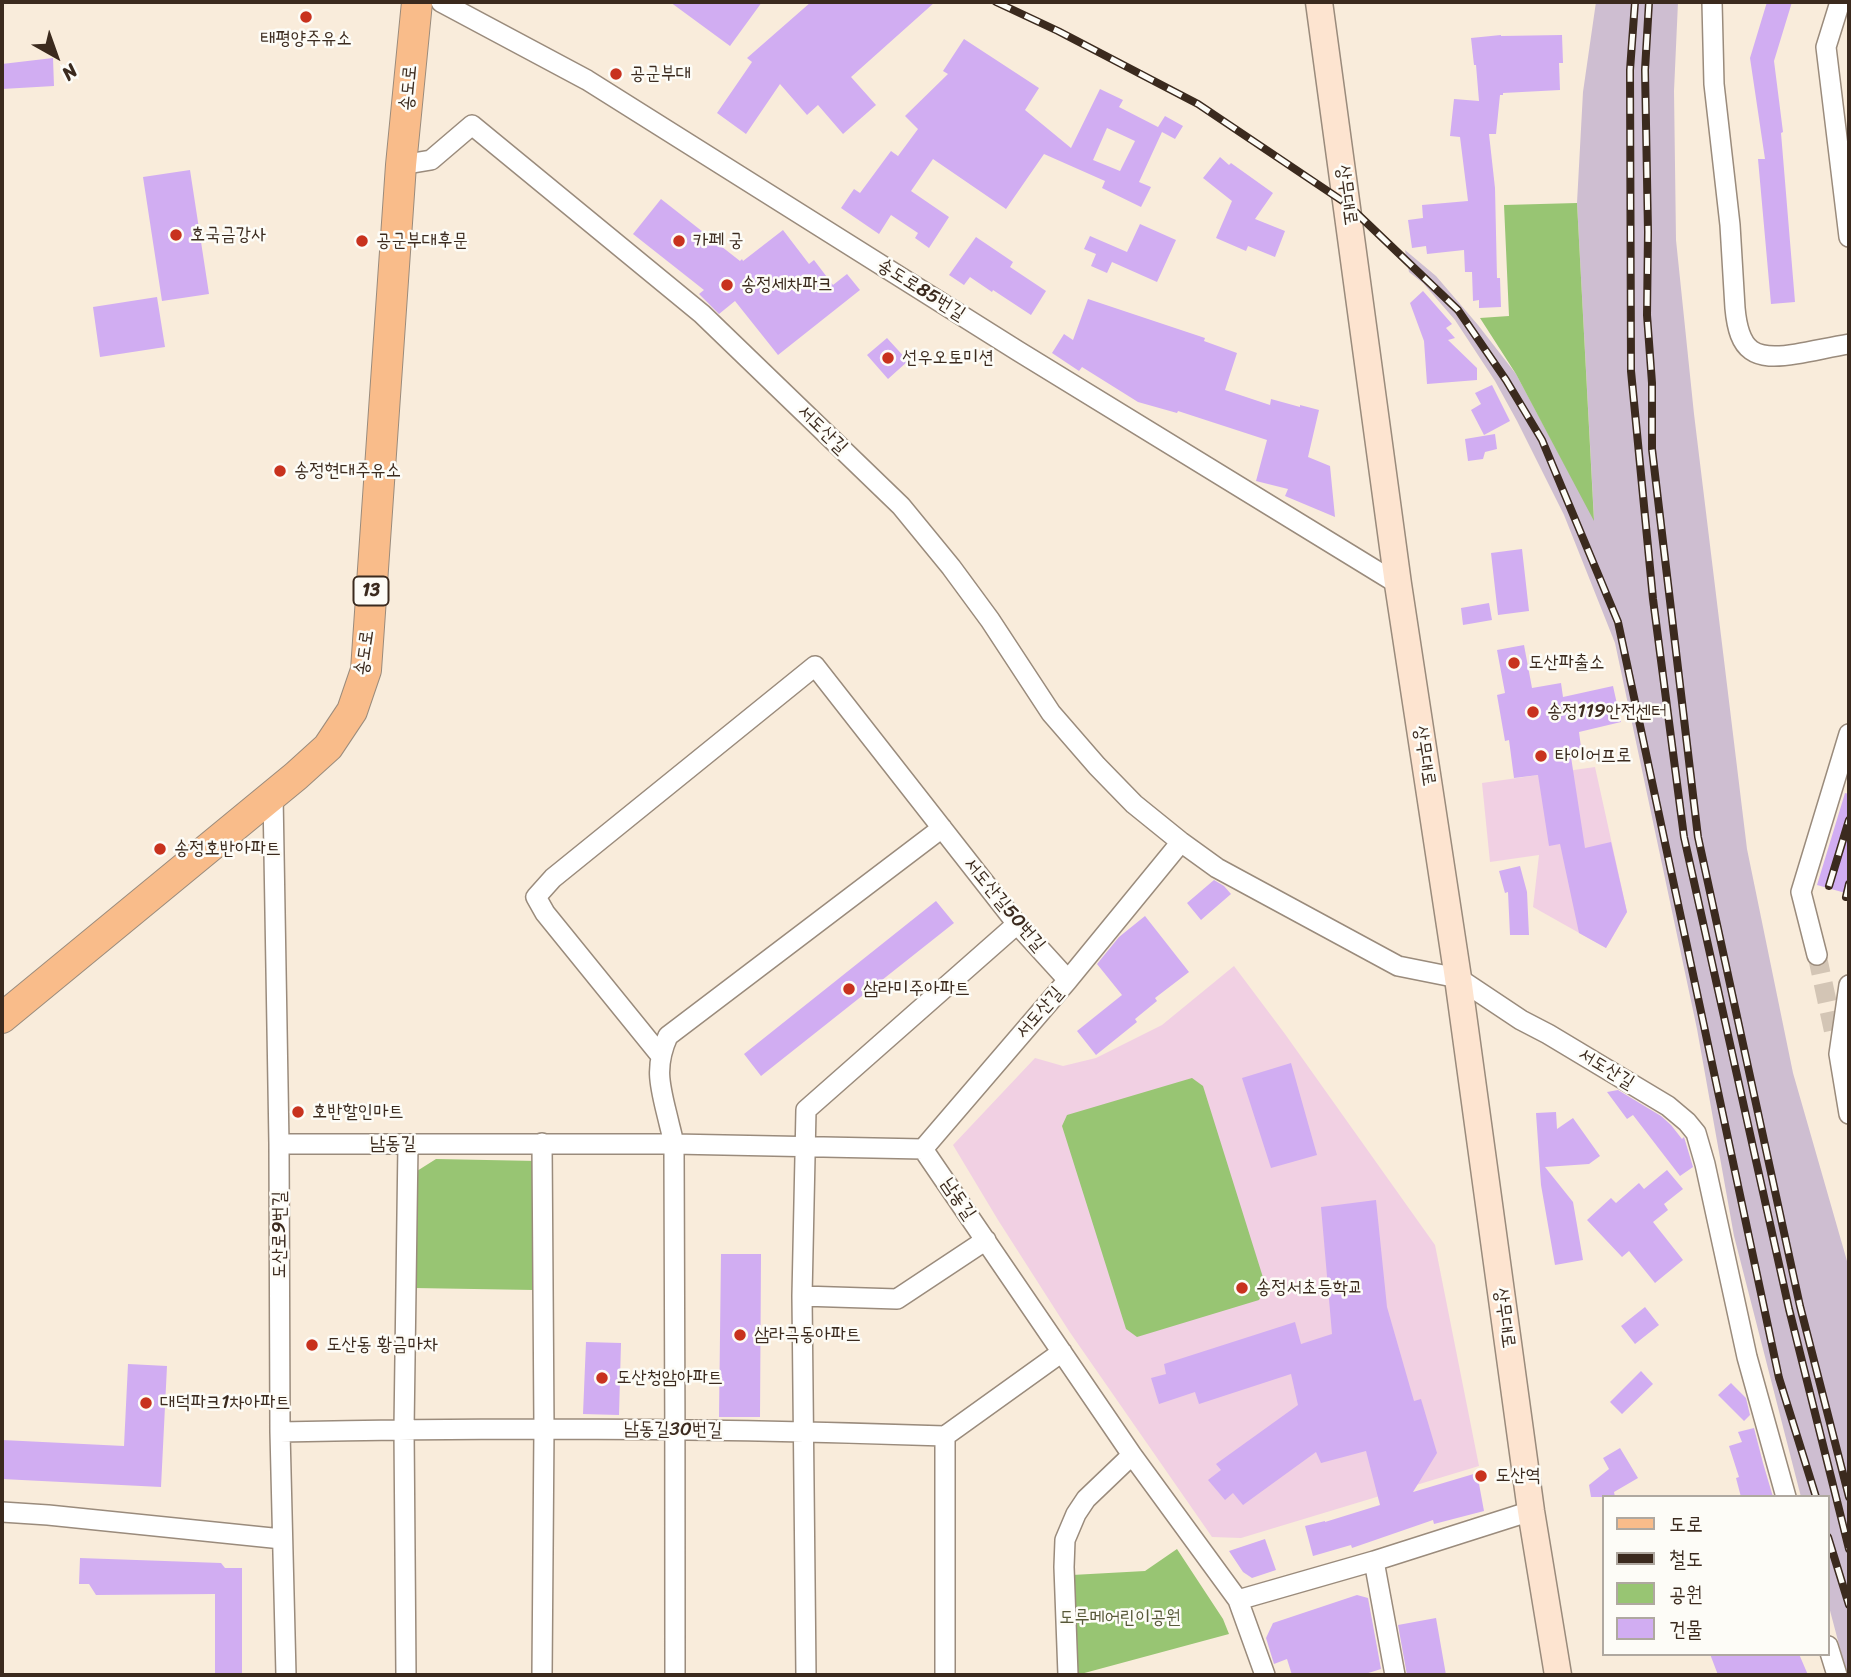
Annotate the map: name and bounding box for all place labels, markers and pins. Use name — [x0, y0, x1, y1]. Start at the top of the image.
marker: 태평양주유소 — [298, 9, 314, 25]
place label: 태평양주유소 — [260, 28, 352, 50]
place label: 공군부대 — [630, 63, 691, 85]
marker: 공군부대 — [608, 66, 624, 82]
place label: 호국금강사 — [190, 224, 266, 246]
marker: 호국금강사 — [168, 227, 184, 243]
place label: 공군부대후문 — [376, 230, 468, 252]
place label: 카페 궁 — [693, 230, 744, 252]
marker: 공군부대후문 — [354, 233, 370, 249]
marker: 카페 궁 — [671, 233, 687, 249]
place label: 송정세차파크 — [741, 274, 833, 296]
marker: 송정세차파크 — [719, 277, 735, 293]
place label: 선우오토미션 — [902, 347, 994, 369]
marker: 선우오토미션 — [880, 350, 896, 366]
place label: 송정현대주유소 — [294, 460, 401, 482]
marker: 송정현대주유소 — [272, 463, 288, 479]
place label: 도산파출소 — [1528, 652, 1604, 674]
marker: 도산파출소 — [1506, 655, 1522, 671]
place label: 송정119안전센터 — [1547, 701, 1667, 723]
marker: 송정119안전센터 — [1525, 704, 1541, 720]
place label: 타이어프로 — [1555, 745, 1631, 767]
marker: 타이어프로 — [1533, 748, 1549, 764]
place label: 송정호반아파트 — [174, 838, 281, 860]
marker: 송정호반아파트 — [152, 841, 168, 857]
place label: 삼라미주아파트 — [863, 978, 970, 1000]
marker: 삼라미주아파트 — [841, 981, 857, 997]
place label: 호반할인마트 — [312, 1101, 404, 1123]
marker: 호반할인마트 — [290, 1104, 306, 1120]
place label: 송정서초등학교 — [1256, 1277, 1363, 1299]
marker: 송정서초등학교 — [1234, 1280, 1250, 1296]
place label: 삼라극동아파트 — [754, 1324, 861, 1346]
marker: 삼라극동아파트 — [732, 1327, 748, 1343]
place label: 도산동 황금마차 — [326, 1334, 438, 1356]
marker: 도산동 황금마차 — [304, 1337, 320, 1353]
place label: 도산청암아파트 — [616, 1367, 723, 1389]
marker: 도산청암아파트 — [594, 1370, 610, 1386]
place label: 대덕파크1차아파트 — [160, 1392, 290, 1414]
marker: 대덕파크1차아파트 — [138, 1395, 154, 1411]
place label: 도산역 — [1495, 1465, 1541, 1487]
marker: 도산역 — [1473, 1468, 1489, 1484]

